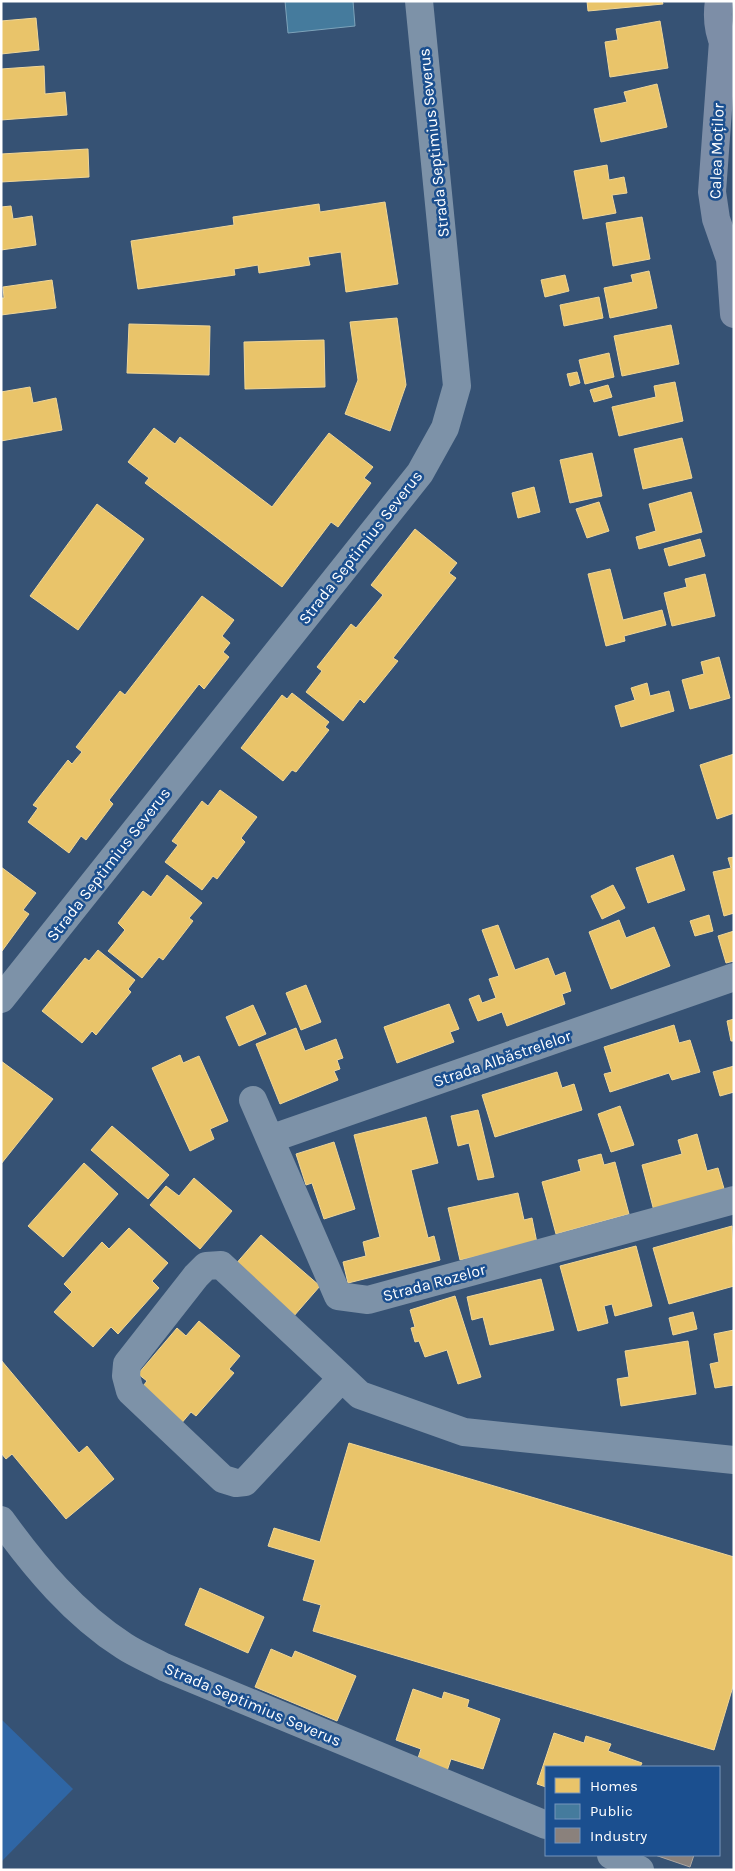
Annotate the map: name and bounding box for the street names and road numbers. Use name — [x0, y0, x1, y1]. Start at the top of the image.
street label: Strada Septimius Severus — [414, 47, 453, 238]
street label: Calea Moților — [705, 103, 728, 199]
street label: Strada Septimius Severus — [294, 467, 426, 628]
street label: Strada Septimius Severus — [42, 784, 174, 945]
street label: Strada Albăstrelelor — [431, 1026, 574, 1091]
street label: Strada Rozelor — [381, 1260, 488, 1305]
street label: Strada Septimius Severus — [162, 1659, 344, 1750]

